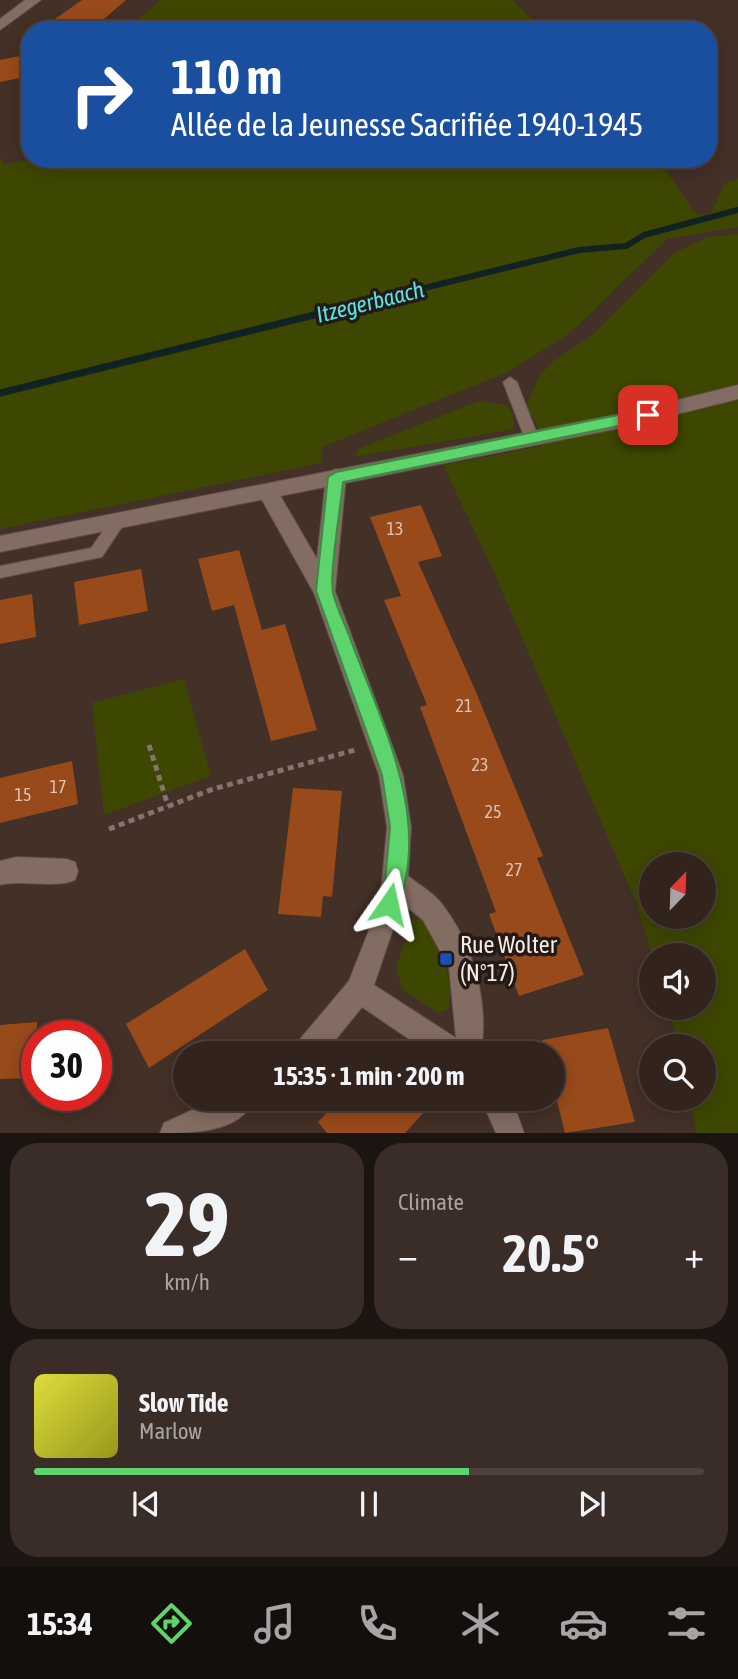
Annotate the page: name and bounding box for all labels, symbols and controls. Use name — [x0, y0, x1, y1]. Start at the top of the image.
text: 110 m — [171, 48, 282, 104]
icon: right — [56, 49, 147, 140]
text: Allée de la Jeunesse Sacrifiée 1940-1945 — [171, 106, 643, 143]
water label: Itzegerbaach — [313, 276, 427, 328]
pin — [618, 385, 678, 445]
icon: arrive — [629, 396, 667, 434]
house number: 13 — [387, 518, 403, 539]
house number: 21 — [456, 695, 472, 716]
house number: 23 — [472, 754, 488, 775]
house number: 17 — [50, 776, 66, 797]
house number: 15 — [15, 784, 31, 805]
house number: 25 — [485, 801, 501, 822]
north arrow — [639, 852, 716, 929]
map controls — [639, 852, 716, 1111]
house number: 27 — [506, 859, 522, 880]
position arrow — [352, 867, 426, 941]
place label: Rue Wolter (N°17) — [460, 931, 558, 986]
button: sound — [639, 943, 716, 1020]
marker: Rue Wolter (N°17) — [438, 951, 454, 967]
speed limit sign: 30 — [21, 1020, 112, 1111]
button: search — [639, 1034, 716, 1111]
text: 15:35 · 1 min · 200 m — [274, 1061, 464, 1091]
text: 29 — [144, 1171, 230, 1275]
text: Climate — [398, 1189, 464, 1215]
text: 20.5° — [503, 1223, 599, 1283]
text: − — [398, 1233, 418, 1276]
text: + — [684, 1233, 704, 1276]
text: km/h — [164, 1269, 210, 1295]
text: Slow Tide — [139, 1388, 229, 1418]
text: Marlow — [139, 1418, 202, 1444]
icon: previous — [127, 1485, 165, 1523]
icon: pause — [350, 1485, 388, 1523]
icon: next — [573, 1485, 611, 1523]
icon: directions — [147, 1599, 196, 1648]
icon: music — [250, 1599, 299, 1648]
icon: phone — [353, 1599, 402, 1648]
icon: climate — [456, 1599, 505, 1648]
icon: car — [559, 1599, 608, 1648]
icon: filters — [662, 1599, 711, 1648]
text: 15:34 — [27, 1605, 93, 1642]

